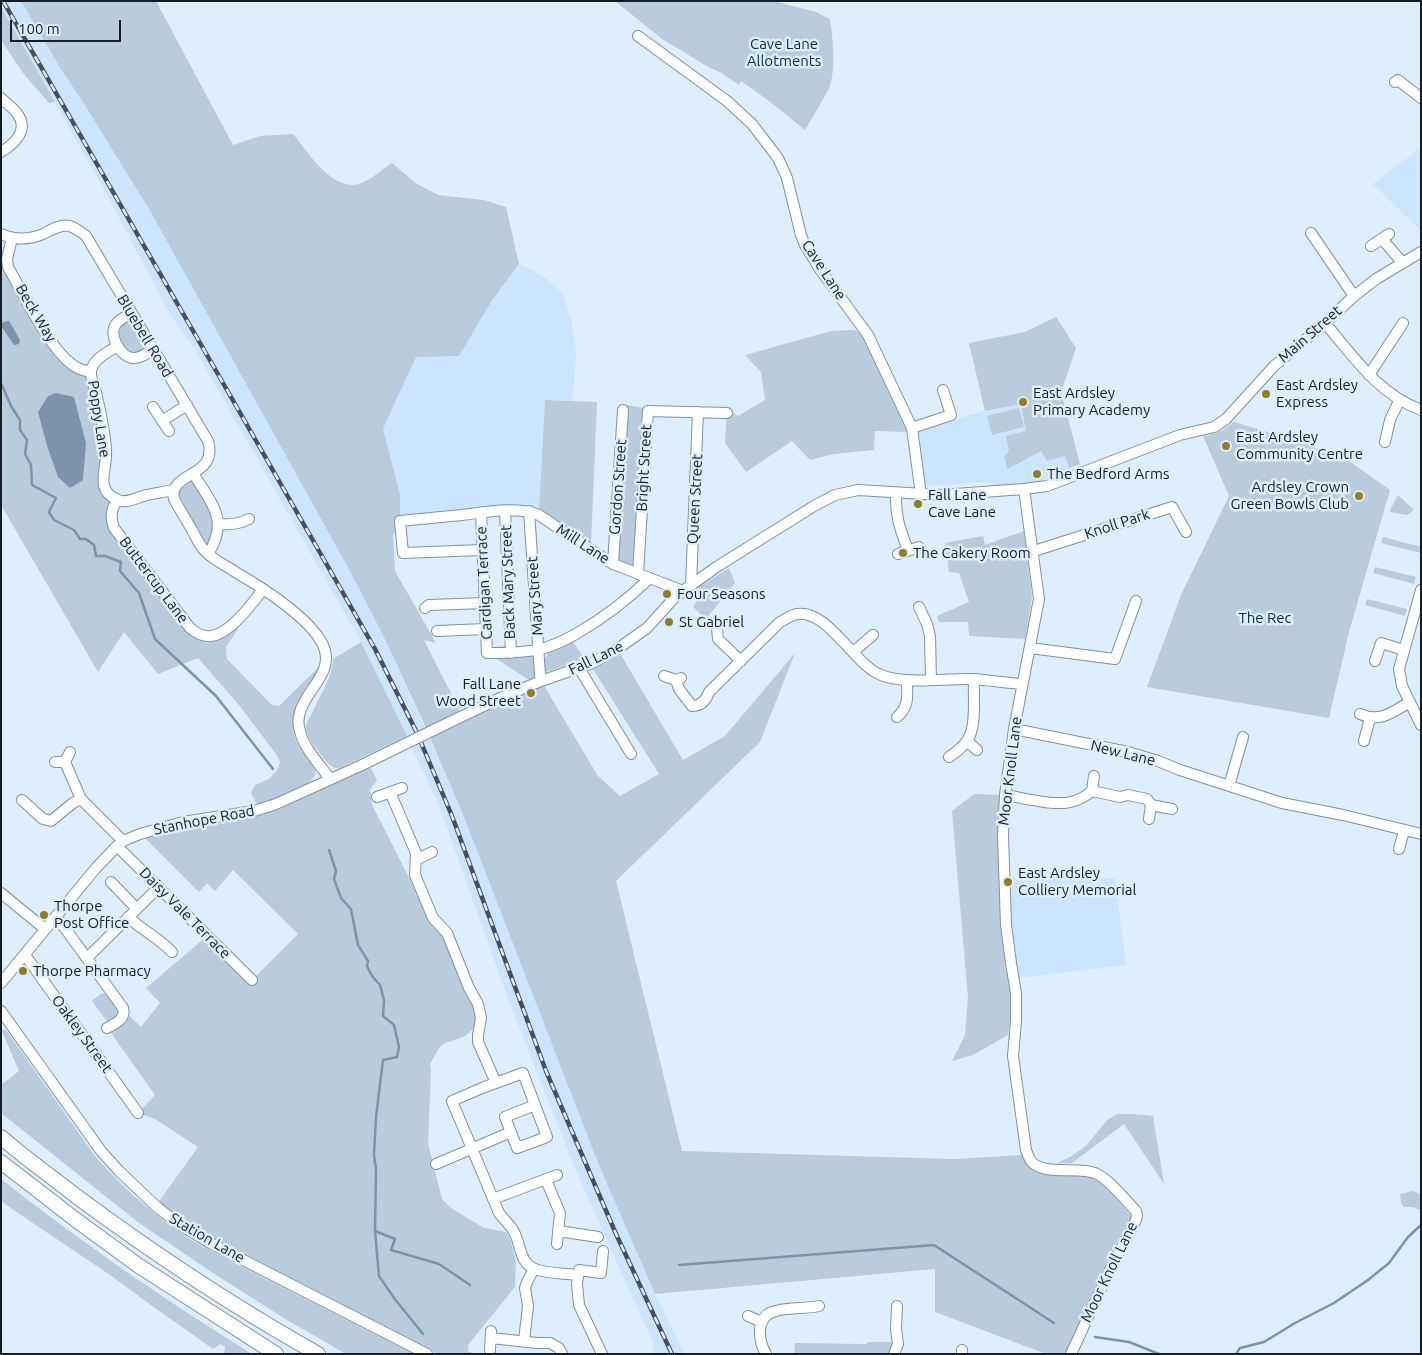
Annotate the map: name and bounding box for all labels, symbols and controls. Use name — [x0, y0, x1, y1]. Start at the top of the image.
scale bar — [12, 10, 124, 42]
text: 100 m — [18, 20, 60, 37]
park label: Cave Lane Allotments — [747, 35, 821, 70]
street label: Cave Lane — [798, 237, 850, 303]
street label: Beck Way — [12, 281, 60, 345]
street label: Bluebell Road — [113, 291, 177, 381]
street label: Main Street — [1275, 302, 1345, 366]
place label: East Ardsley Express — [1276, 376, 1358, 411]
street label: Poppy Lane — [84, 379, 114, 459]
place label: East Ardsley Primary Academy — [1033, 384, 1150, 419]
marker: East Ardsley Express — [1260, 388, 1272, 400]
marker: East Ardsley Primary Academy — [1017, 396, 1029, 408]
street label: Bright Street — [633, 424, 655, 512]
place label: East Ardsley Community Centre — [1236, 428, 1363, 463]
street label: Gordon Street — [606, 439, 630, 535]
marker: East Ardsley Community Centre — [1220, 440, 1232, 452]
street label: Queen Street — [684, 453, 706, 545]
place label: The Bedford Arms — [1047, 465, 1169, 483]
marker: The Bedford Arms — [1031, 468, 1043, 480]
place label: Ardsley Crown Green Bowls Club — [1231, 478, 1349, 513]
place label: Fall Lane Cave Lane — [928, 486, 996, 521]
marker: Ardsley Crown Green Bowls Club — [1353, 490, 1365, 502]
marker: Fall Lane Cave Lane — [912, 498, 924, 510]
street label: Knoll Park — [1082, 505, 1152, 543]
street label: Mill Lane — [553, 520, 613, 568]
street label: Back Mary Street — [497, 524, 519, 640]
street label: Cardigan Terrace — [472, 526, 496, 640]
street label: Buttercup Lane — [116, 533, 192, 627]
place label: The Cakery Room — [913, 544, 1031, 562]
marker: The Cakery Room — [897, 547, 909, 559]
street label: Mary Street — [523, 556, 547, 636]
place label: Four Seasons — [677, 585, 766, 603]
marker: Four Seasons — [661, 588, 673, 600]
park label: The Rec — [1238, 609, 1292, 627]
place label: St Gabriel — [679, 613, 744, 631]
marker: St Gabriel — [663, 616, 675, 628]
street label: Fall Lane — [566, 637, 626, 679]
place label: Fall Lane Wood Street — [436, 675, 521, 710]
marker: Fall Lane Wood Street — [525, 687, 537, 699]
street label: Moor Knoll Lane — [994, 715, 1026, 827]
street label: New Lane — [1089, 736, 1157, 770]
street label: Stanhope Road — [152, 801, 256, 839]
street label: Daisy Vale Terrace — [136, 864, 234, 962]
place label: East Ardsley Colliery Memorial — [1018, 864, 1136, 899]
marker: East Ardsley Colliery Memorial — [1002, 876, 1014, 888]
place label: Thorpe Post Office — [54, 897, 129, 932]
marker: Thorpe Post Office — [38, 909, 50, 921]
place label: Thorpe Pharmacy — [33, 962, 151, 980]
marker: Thorpe Pharmacy — [17, 965, 29, 977]
street label: Oakley Street — [48, 992, 116, 1076]
street label: Station Lane — [166, 1209, 248, 1267]
street label: Moor Knoll Lane — [1077, 1219, 1141, 1325]

